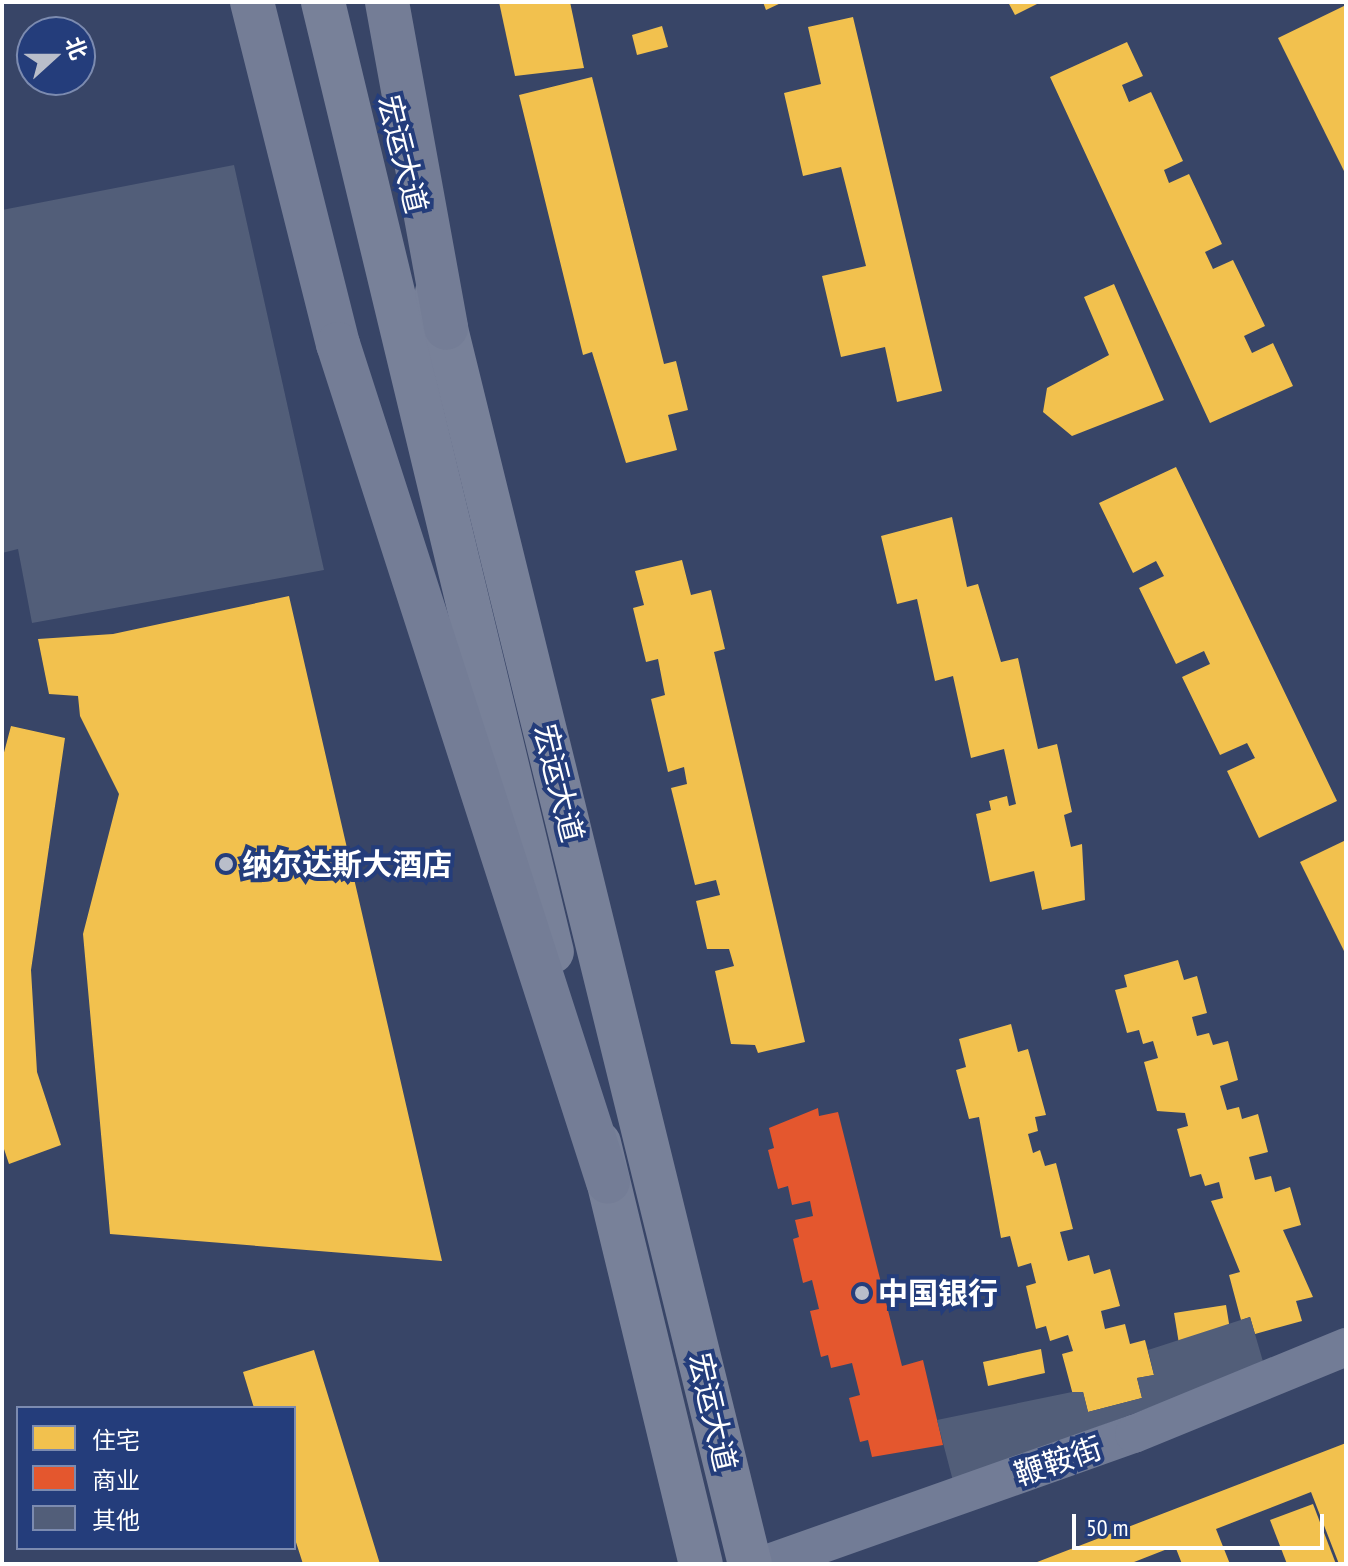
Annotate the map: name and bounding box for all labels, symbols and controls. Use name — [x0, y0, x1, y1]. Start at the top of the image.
north arrow — [16, 16, 96, 96]
text: 北 — [60, 33, 94, 63]
street label: 宏运大道 — [371, 91, 435, 217]
street label: 宏运大道 — [527, 720, 591, 846]
place label: 纳尔达斯大酒店 — [242, 846, 452, 882]
marker: 纳尔达斯大酒店 — [217, 855, 235, 873]
place label: 中国银行 — [878, 1275, 998, 1311]
marker: 中国银行 — [853, 1284, 871, 1302]
street label: 宏运大道 — [682, 1349, 744, 1475]
legend — [16, 1406, 296, 1550]
text: 住宅 — [92, 1425, 140, 1456]
street label: 鞭鞍街 — [1010, 1429, 1106, 1493]
text: 商业 — [92, 1465, 140, 1496]
scale bar — [1076, 1498, 1328, 1548]
text: 其他 — [92, 1505, 140, 1536]
text: 50 m — [1086, 1512, 1128, 1543]

